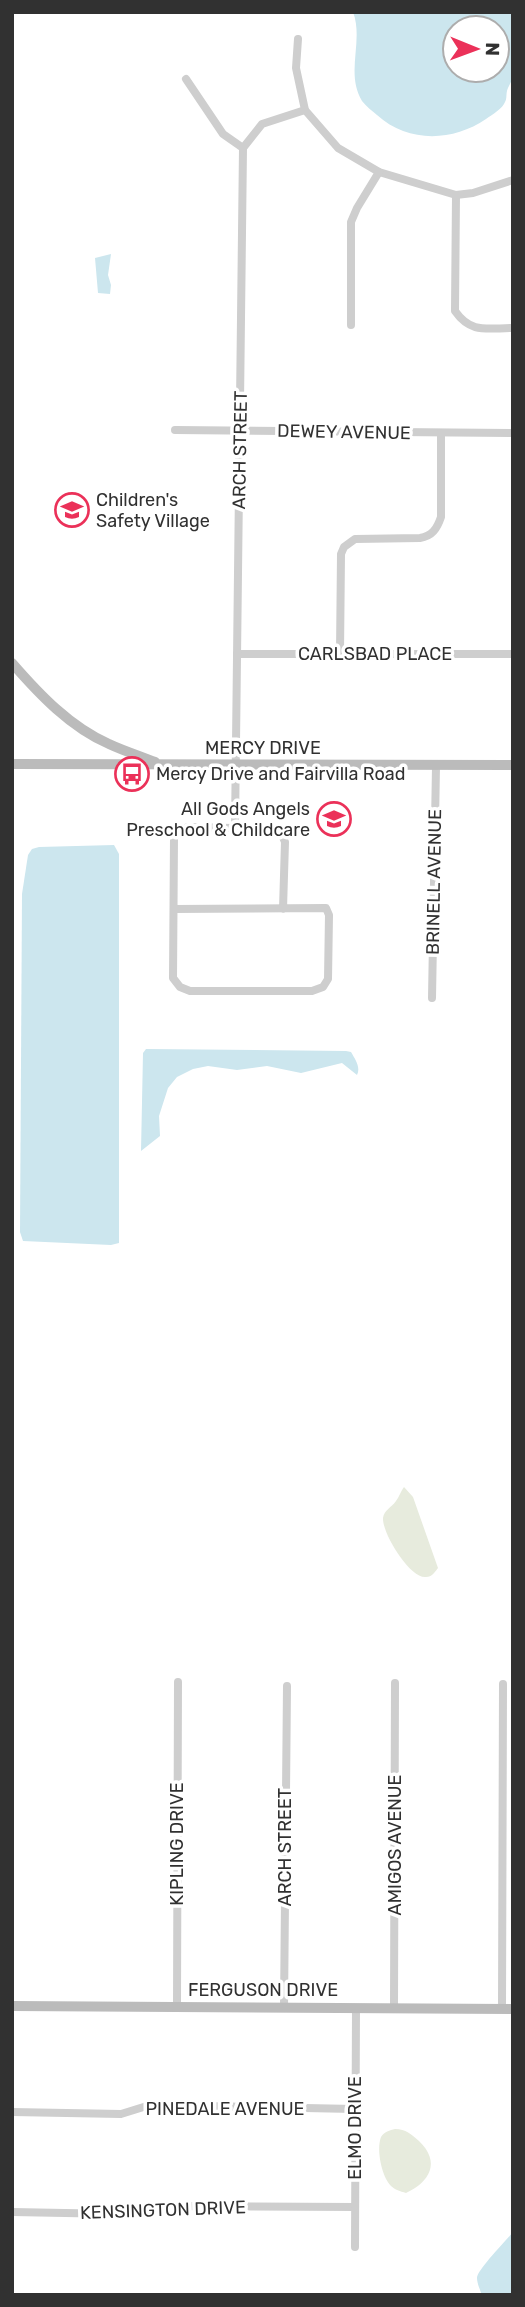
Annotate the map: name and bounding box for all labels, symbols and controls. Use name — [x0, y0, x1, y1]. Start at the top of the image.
north arrow — [441, 14, 511, 84]
text: N — [481, 42, 504, 56]
street label: ARCH STREET — [228, 391, 252, 509]
street label: DEWEY AVENUE — [277, 420, 411, 444]
place label: Children's Safety Village — [96, 489, 210, 532]
school or university icon: Children's Safety Village — [53, 491, 91, 529]
street label: CARLSBAD PLACE — [298, 643, 452, 665]
street label: MERCY DRIVE — [205, 737, 321, 759]
bus stop icon: Mercy Drive and Fairvilla Road — [113, 755, 151, 793]
place label: Mercy Drive and Fairvilla Road — [156, 763, 405, 785]
place label: All Gods Angels Preschool & Childcare — [126, 798, 310, 841]
school or university icon: All Gods Angels Preschool & Childcare — [315, 800, 353, 838]
street label: BRINELL AVENUE — [422, 809, 446, 955]
street label: AMIGOS AVENUE — [384, 1775, 406, 1915]
street label: KIPLING DRIVE — [166, 1782, 188, 1906]
street label: ARCH STREET — [274, 1788, 296, 1906]
street label: FERGUSON DRIVE — [188, 1979, 338, 2001]
street label: ELMO DRIVE — [344, 2076, 366, 2180]
street label: PINEDALE AVENUE — [145, 2098, 305, 2120]
street label: KENSINGTON DRIVE — [80, 2196, 246, 2224]

